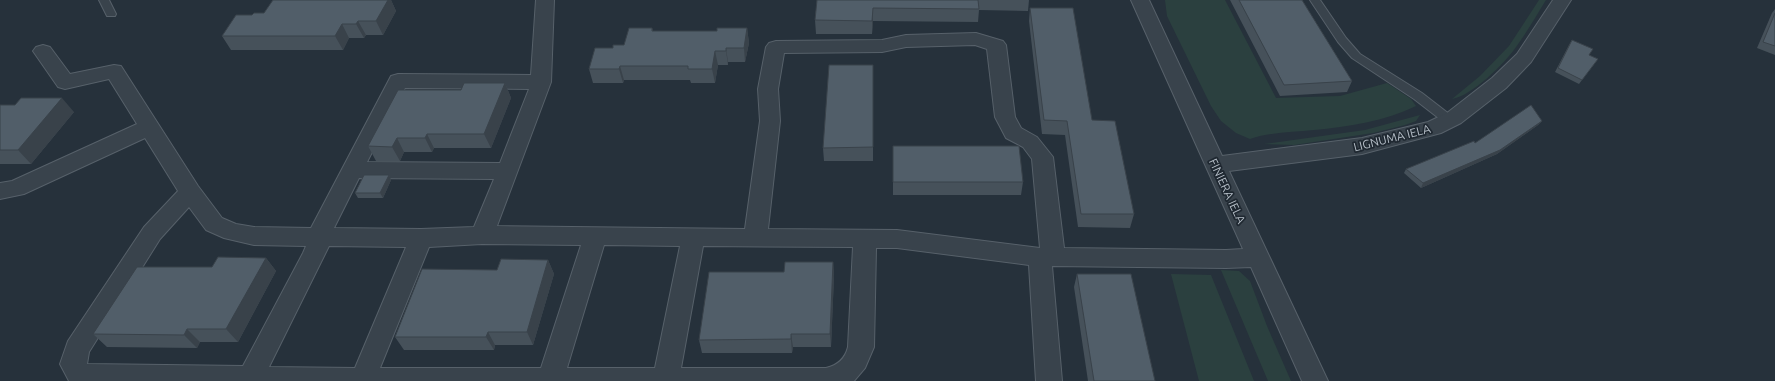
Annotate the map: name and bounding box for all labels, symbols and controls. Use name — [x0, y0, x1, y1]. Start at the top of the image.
street label: LIGNUMA IELA — [1352, 122, 1432, 153]
street label: FINIERA IELA — [1207, 156, 1248, 226]

